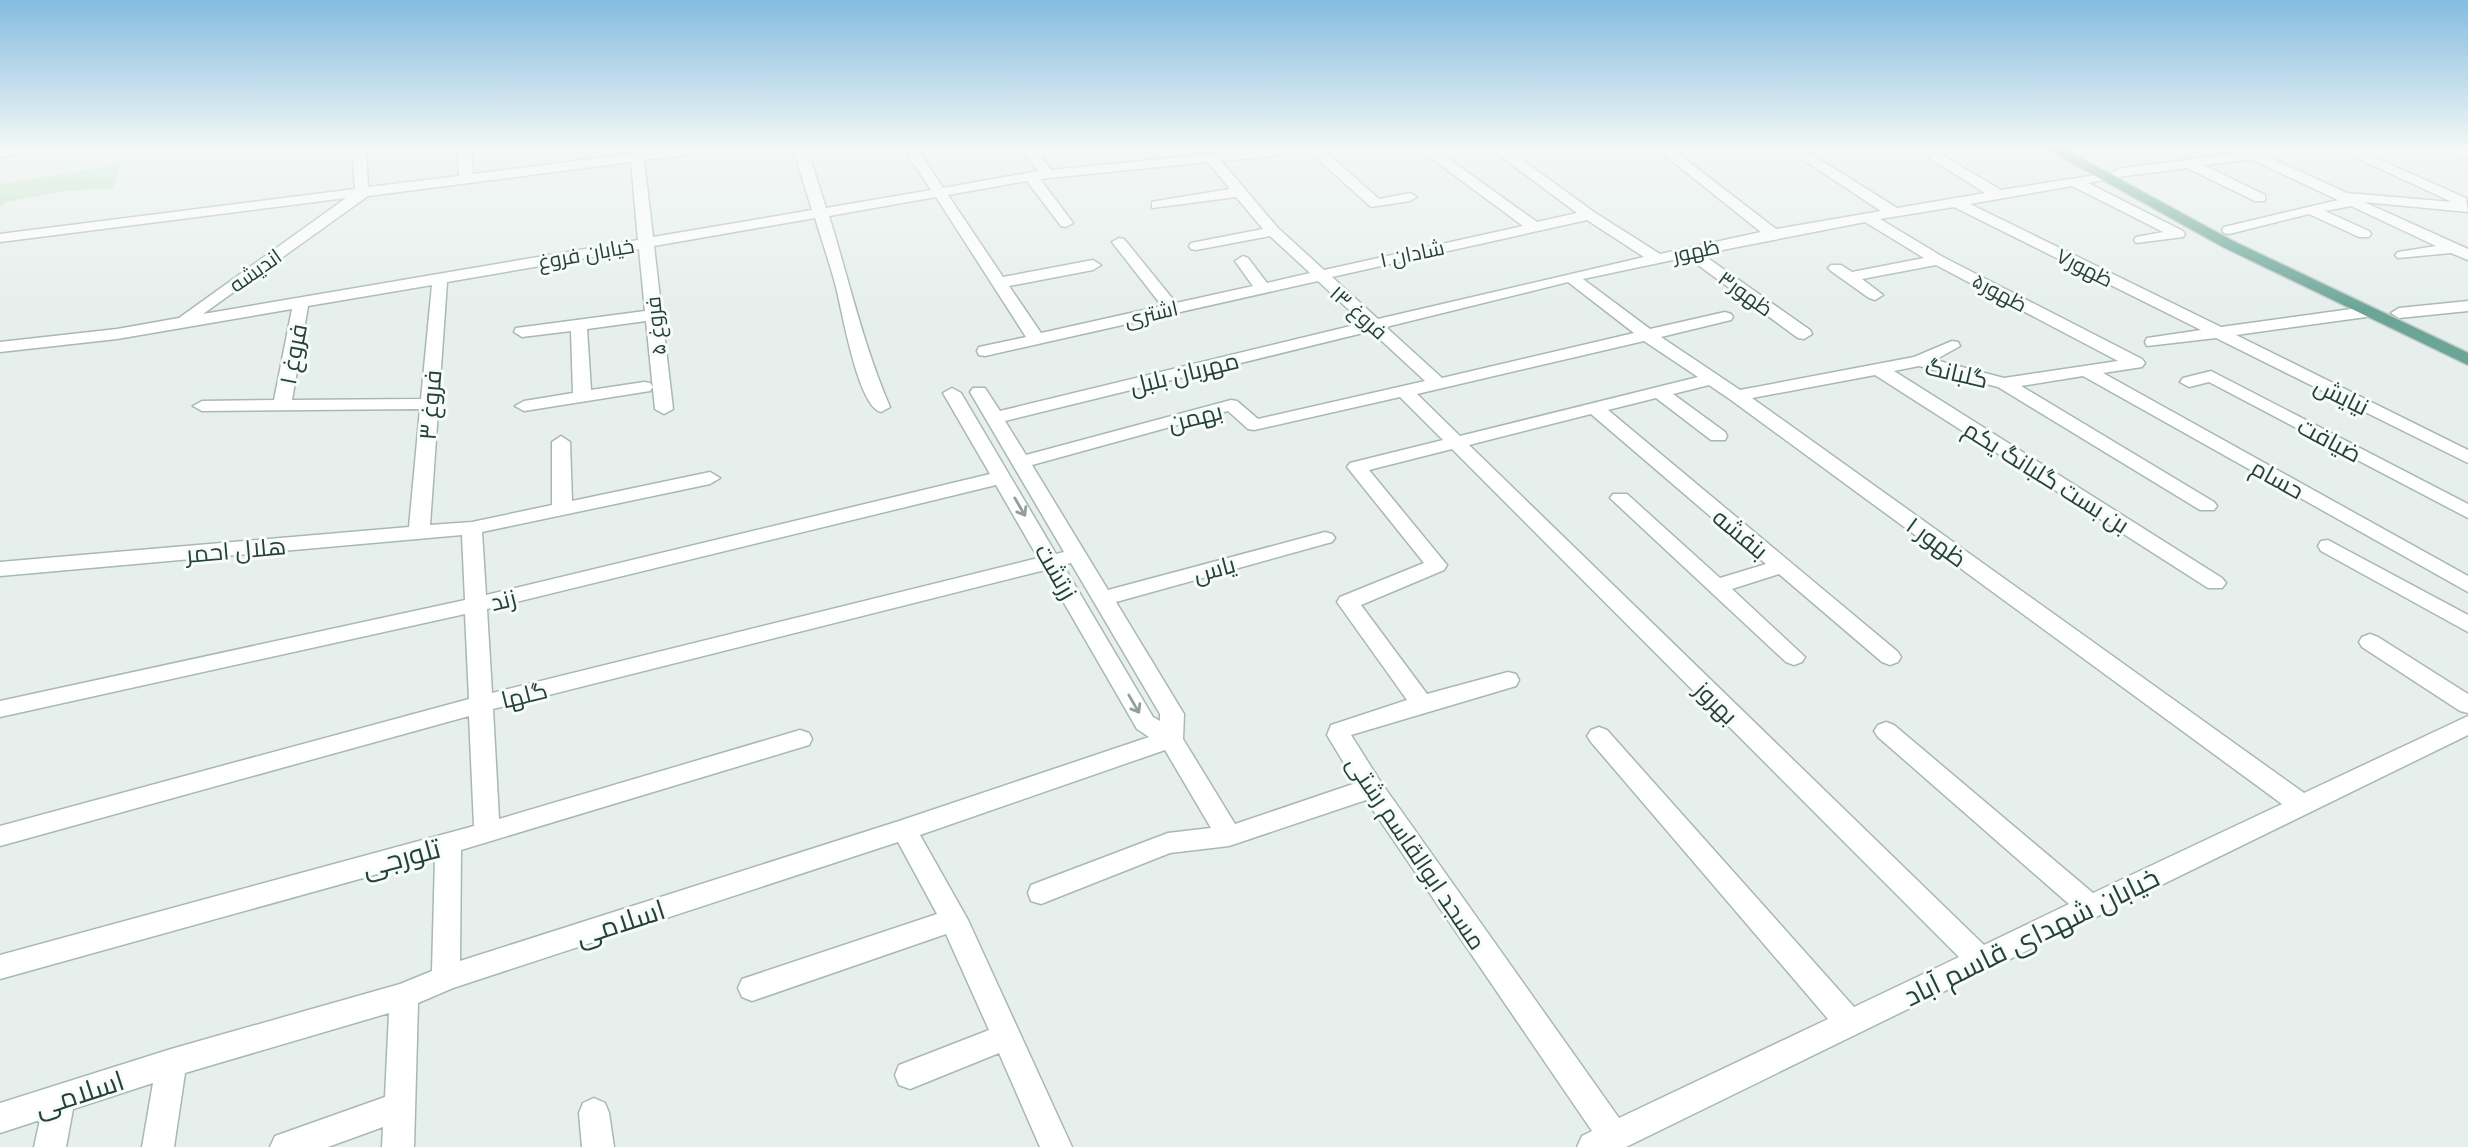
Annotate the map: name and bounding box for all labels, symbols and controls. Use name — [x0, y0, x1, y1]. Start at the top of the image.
street label: خیابان فروغ — [536, 232, 636, 276]
street label: ظهور — [1669, 232, 1722, 269]
street label: شادان ۱ — [1377, 234, 1447, 273]
street label: ظهور۷ — [2052, 242, 2118, 293]
street label: اندیشه — [224, 243, 286, 297]
street label: ظهور۳ — [1713, 264, 1778, 322]
street label: ظهور۵ — [1968, 267, 2032, 318]
street label: فروغ ۱۳ — [1324, 280, 1393, 346]
street label: اشتری — [1122, 294, 1181, 333]
street label: فروغ ۵ — [639, 295, 673, 357]
street label: فروغ ۱ — [272, 321, 315, 388]
street label: مهربان بلبل — [1126, 344, 1242, 401]
street label: گلبانگ — [1923, 351, 1991, 393]
street label: فروغ ۳ — [411, 369, 449, 442]
street label: نيايش — [2310, 369, 2374, 421]
street label: بهمن — [1165, 395, 1226, 438]
street label: ضیافت — [2293, 410, 2367, 468]
street label: بن بست گلبانگ یکم — [1957, 413, 2135, 541]
street label: حسام — [2245, 452, 2310, 507]
one-way arrow — [1013, 497, 1027, 517]
street label: بنفشه — [1707, 502, 1775, 564]
street label: ظهور ۱ — [1901, 509, 1973, 573]
street label: هلال احمر — [183, 530, 287, 569]
street label: زرتشت — [1030, 538, 1084, 604]
street label: یاس — [1190, 548, 1239, 588]
street label: زند — [487, 582, 519, 616]
street label: بهروز — [1687, 673, 1745, 730]
street label: گلها — [498, 674, 550, 715]
one-way arrow — [1127, 694, 1141, 714]
street label: مسجد ابوالقاسم رشتی — [1339, 750, 1493, 956]
street label: تلورجی — [358, 831, 445, 884]
street label: خیابان شهدای قاسم آباد — [1898, 860, 2166, 1016]
street label: اسلامی — [571, 892, 669, 953]
street label: اسلامی — [30, 1063, 128, 1124]

